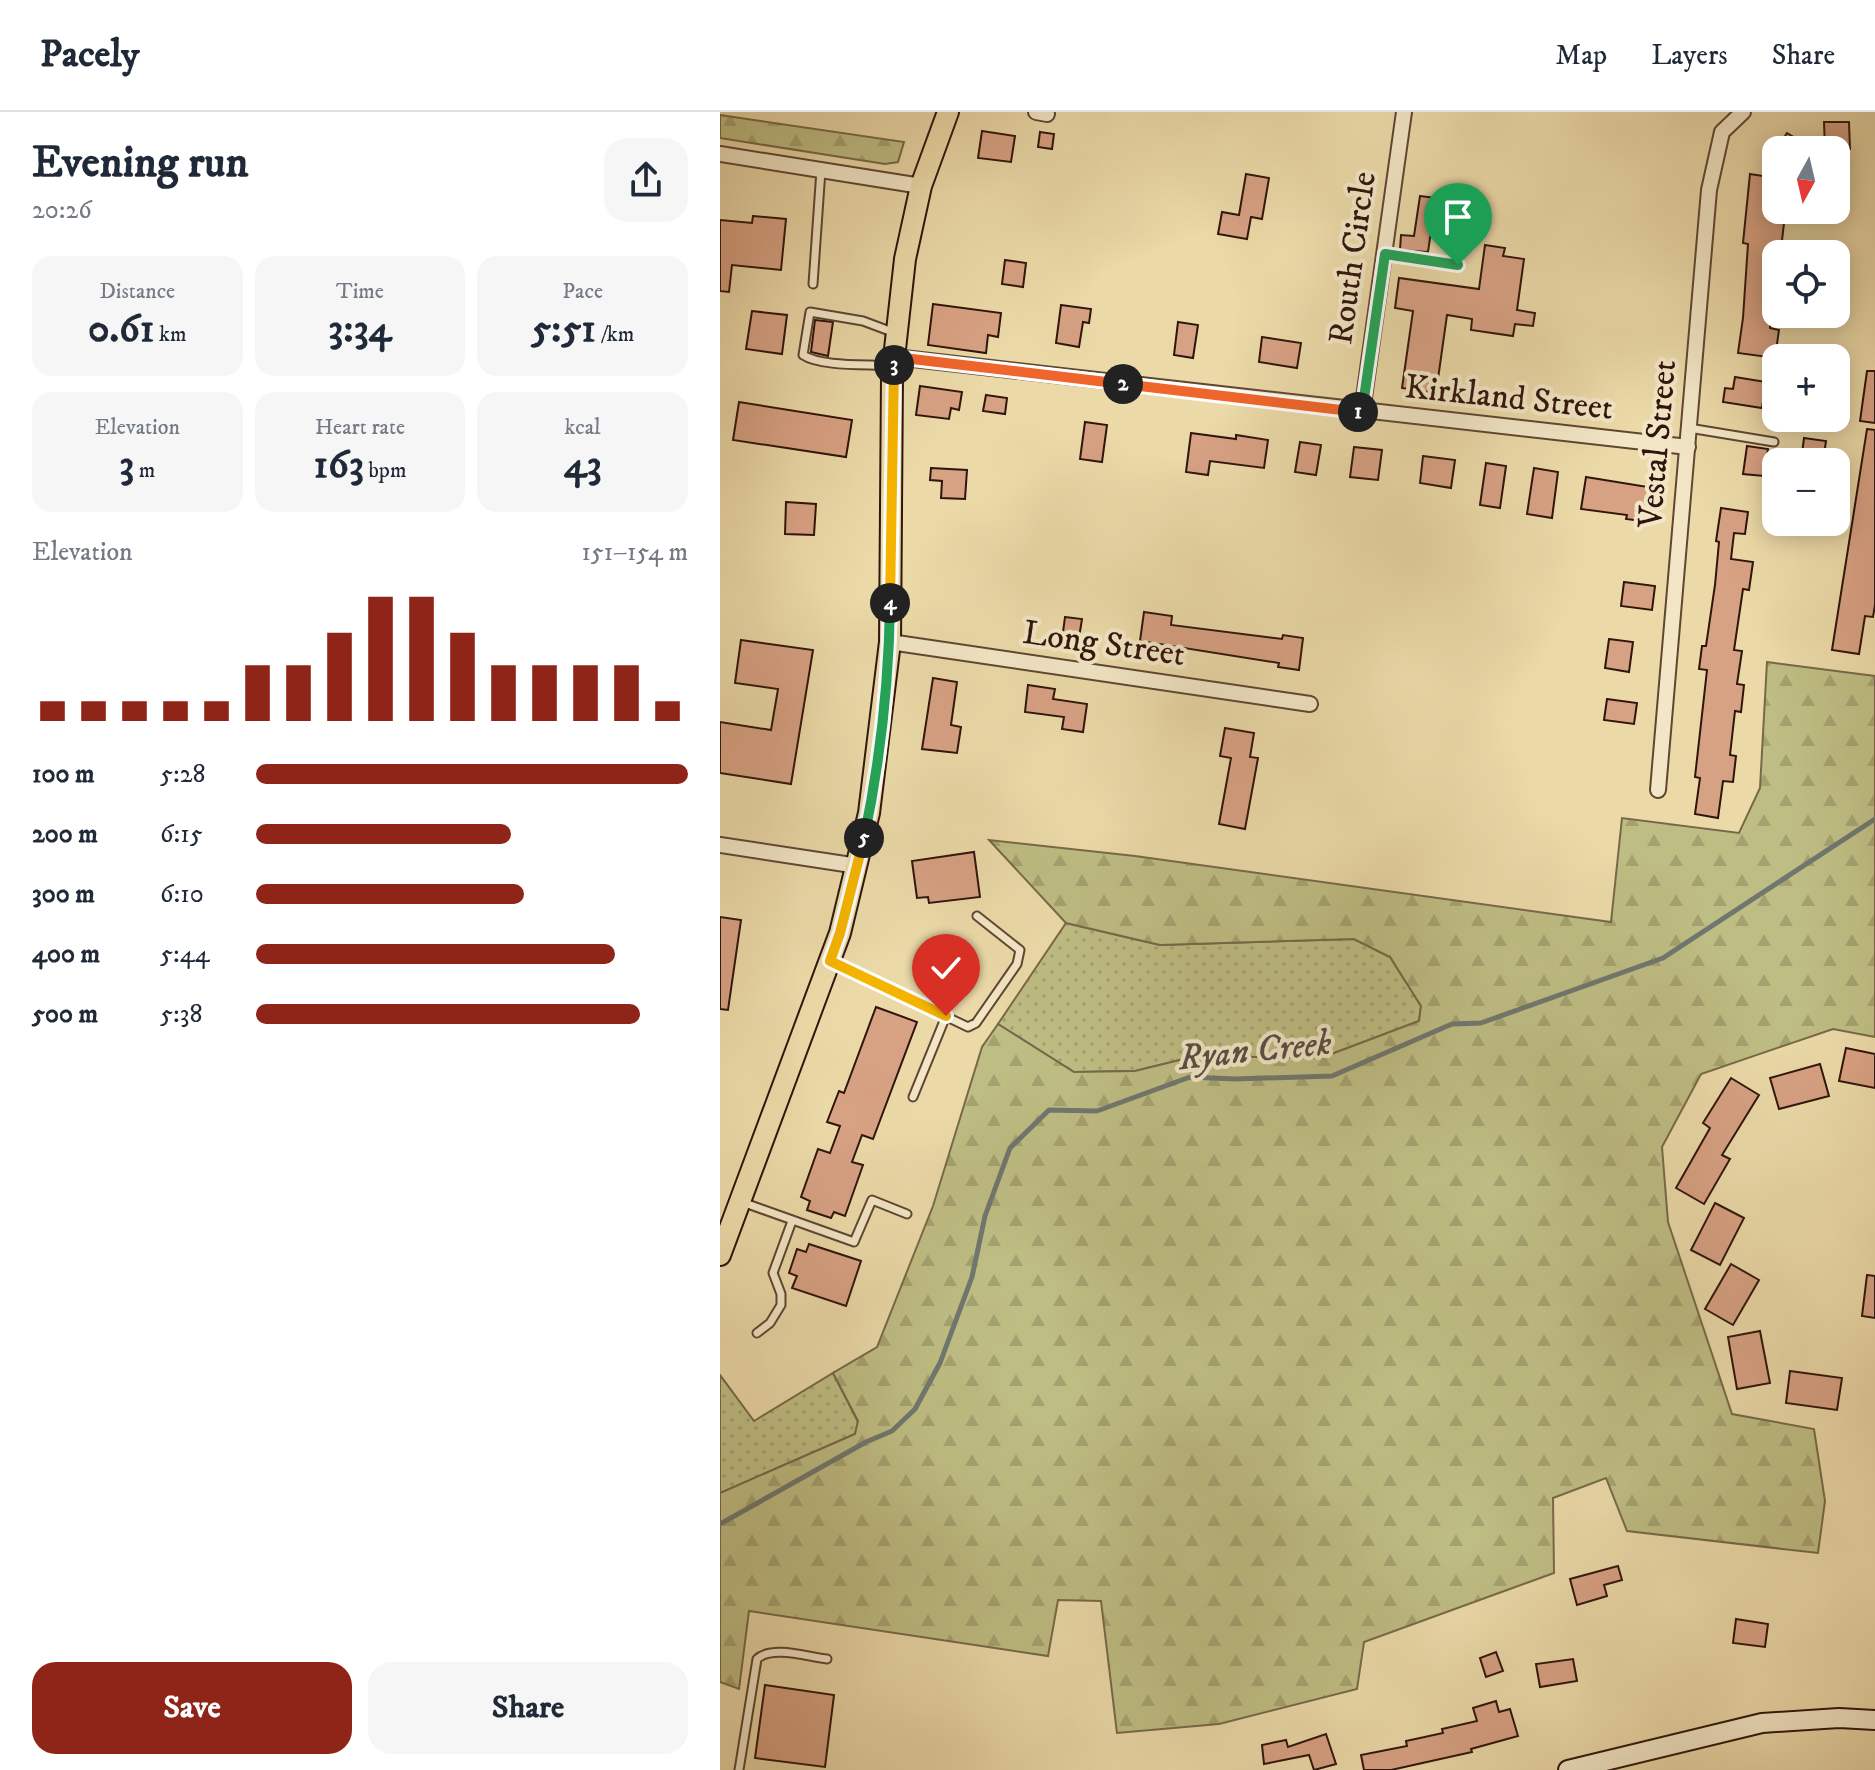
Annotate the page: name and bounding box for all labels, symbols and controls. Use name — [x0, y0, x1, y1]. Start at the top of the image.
text: Pacely — [40, 31, 139, 79]
text: Map — [1556, 38, 1607, 73]
text: Layers — [1651, 38, 1728, 73]
text: Share — [1772, 38, 1835, 73]
text: Evening run — [32, 136, 249, 191]
north arrow — [1762, 136, 1850, 224]
map controls — [1762, 136, 1850, 536]
button: share — [604, 138, 688, 222]
street label: Routh Circle — [1320, 169, 1386, 347]
pin — [1424, 183, 1492, 265]
text: 20:26 — [32, 194, 92, 227]
icon: arrive — [1436, 195, 1480, 239]
button: locate — [1762, 240, 1850, 328]
text: Distance — [99, 278, 175, 305]
text: Time — [336, 278, 384, 305]
text: Pace — [562, 278, 603, 305]
text: 0.61 — [88, 305, 154, 355]
text: 3:34 — [328, 305, 392, 355]
text: 5:51 — [531, 305, 596, 355]
text: km — [154, 321, 187, 348]
text: /km — [596, 321, 634, 348]
button: + — [1762, 344, 1850, 432]
pin: 3 — [874, 345, 914, 385]
text: 3 — [890, 351, 898, 378]
street label: Vestal Street — [1630, 358, 1686, 531]
pin: 2 — [1103, 364, 1143, 404]
street label: Kirkland Street — [1403, 366, 1615, 430]
text: 2 — [1118, 370, 1128, 397]
pin: 1 — [1338, 392, 1378, 432]
text: 1 — [1354, 398, 1362, 425]
text: Elevation — [95, 414, 180, 441]
text: Heart rate — [315, 414, 405, 441]
text: kcal — [565, 414, 601, 441]
text: 3 — [119, 441, 134, 491]
text: 163 — [314, 441, 364, 491]
text: 43 — [564, 441, 602, 491]
button: − — [1762, 448, 1850, 536]
text: m — [134, 457, 155, 484]
text: bpm — [364, 457, 406, 484]
text: Elevation — [32, 536, 133, 569]
text: 151–154 m — [581, 536, 688, 569]
pin: 4 — [870, 583, 910, 623]
text: 4 — [884, 589, 896, 616]
street label: Long Street — [1020, 612, 1188, 676]
text: 100 m — [32, 758, 95, 791]
text: 5:28 — [160, 758, 206, 791]
text: 200 m — [32, 818, 98, 851]
text: 6:15 — [160, 818, 203, 851]
pin: 5 — [844, 818, 884, 858]
text: 5 — [859, 824, 869, 851]
text: 300 m — [32, 878, 95, 911]
text: 6:10 — [160, 878, 204, 911]
pin — [912, 934, 980, 1016]
text: 400 m — [32, 938, 100, 971]
text: 5:44 — [160, 938, 210, 971]
icon: check — [924, 946, 968, 990]
text: 500 m — [32, 998, 98, 1031]
text: 5:38 — [160, 998, 202, 1031]
water label: Ryan Creek — [1175, 1021, 1334, 1082]
button: Save — [32, 1662, 352, 1754]
button: Share — [368, 1662, 688, 1754]

